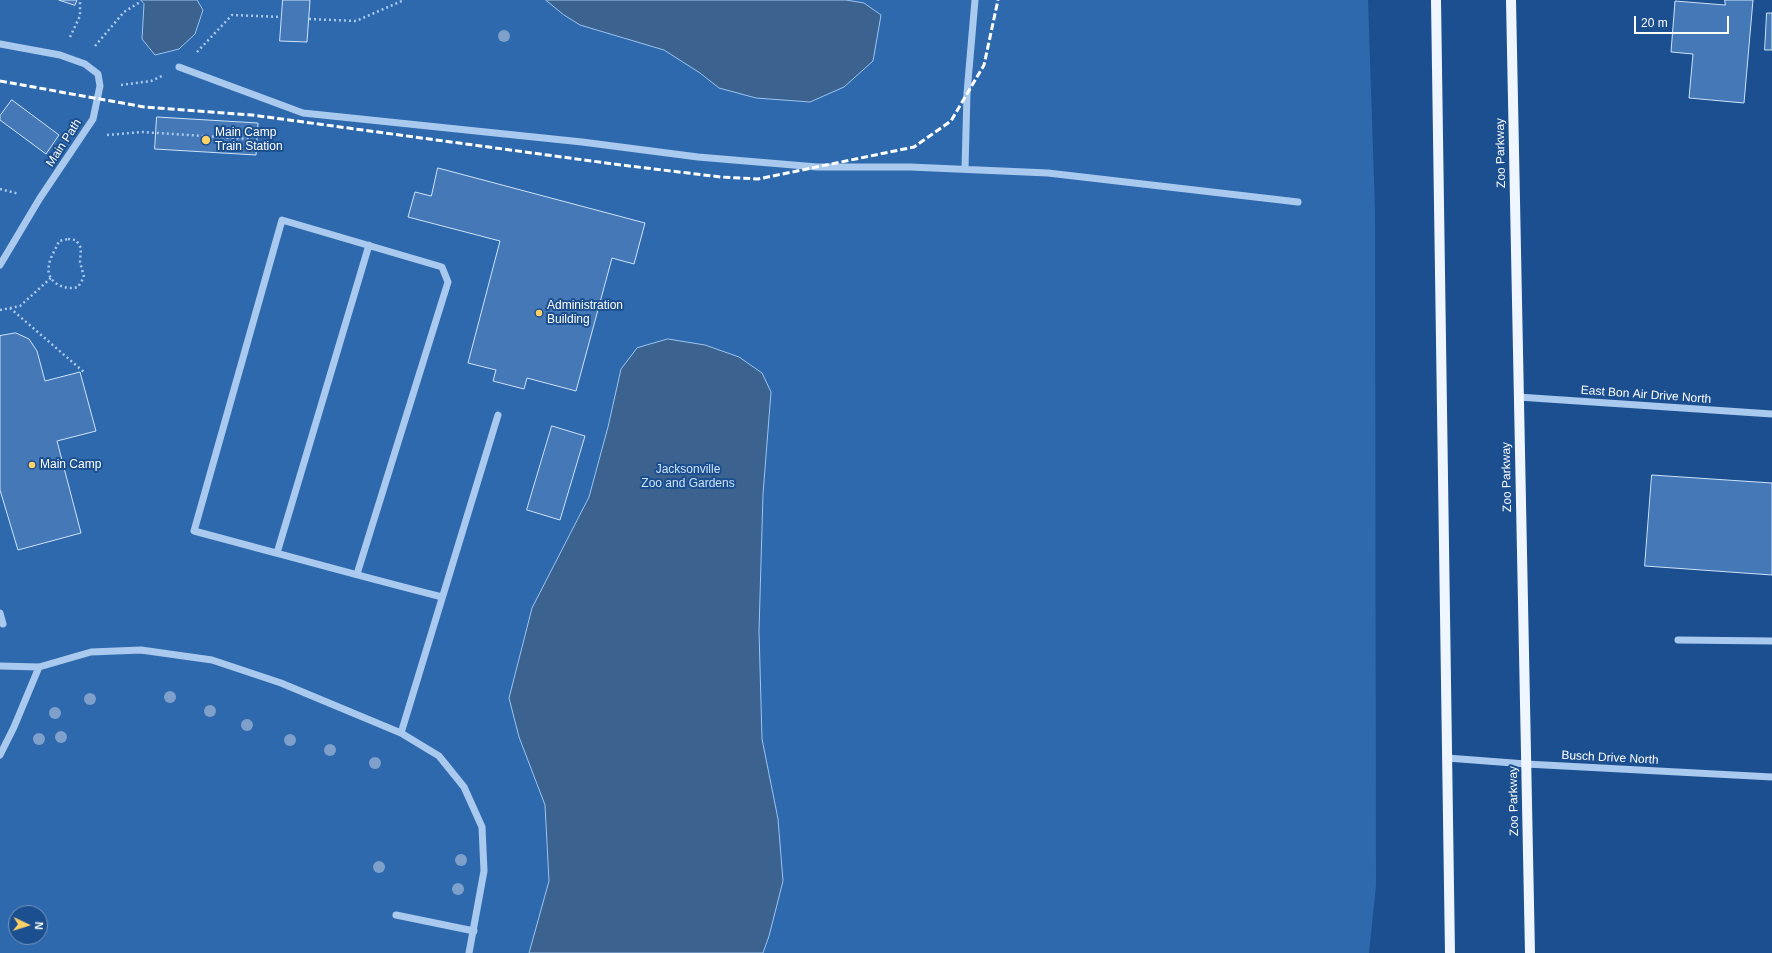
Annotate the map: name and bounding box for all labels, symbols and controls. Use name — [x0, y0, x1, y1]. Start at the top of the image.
scale bar — [1636, 8, 1731, 34]
text: 20 m — [1641, 16, 1668, 30]
street label: Main Path — [43, 116, 85, 170]
street label: Zoo Parkway — [1493, 118, 1509, 188]
place label: Main Camp Train Station — [215, 126, 283, 154]
marker: Main Camp Train Station — [200, 134, 212, 146]
place label: Administration Building — [547, 299, 623, 327]
marker: Administration Building — [534, 308, 544, 318]
street label: East Bon Air Drive North — [1580, 383, 1712, 407]
street label: Zoo Parkway — [1499, 442, 1515, 512]
place label: Main Camp — [40, 458, 101, 472]
marker: Main Camp — [27, 460, 37, 470]
park label: Jacksonville Zoo and Gardens — [641, 463, 735, 491]
street label: Busch Drive North — [1561, 748, 1659, 768]
street label: Zoo Parkway — [1506, 766, 1522, 836]
north arrow — [8, 905, 48, 945]
text: N — [33, 921, 45, 930]

